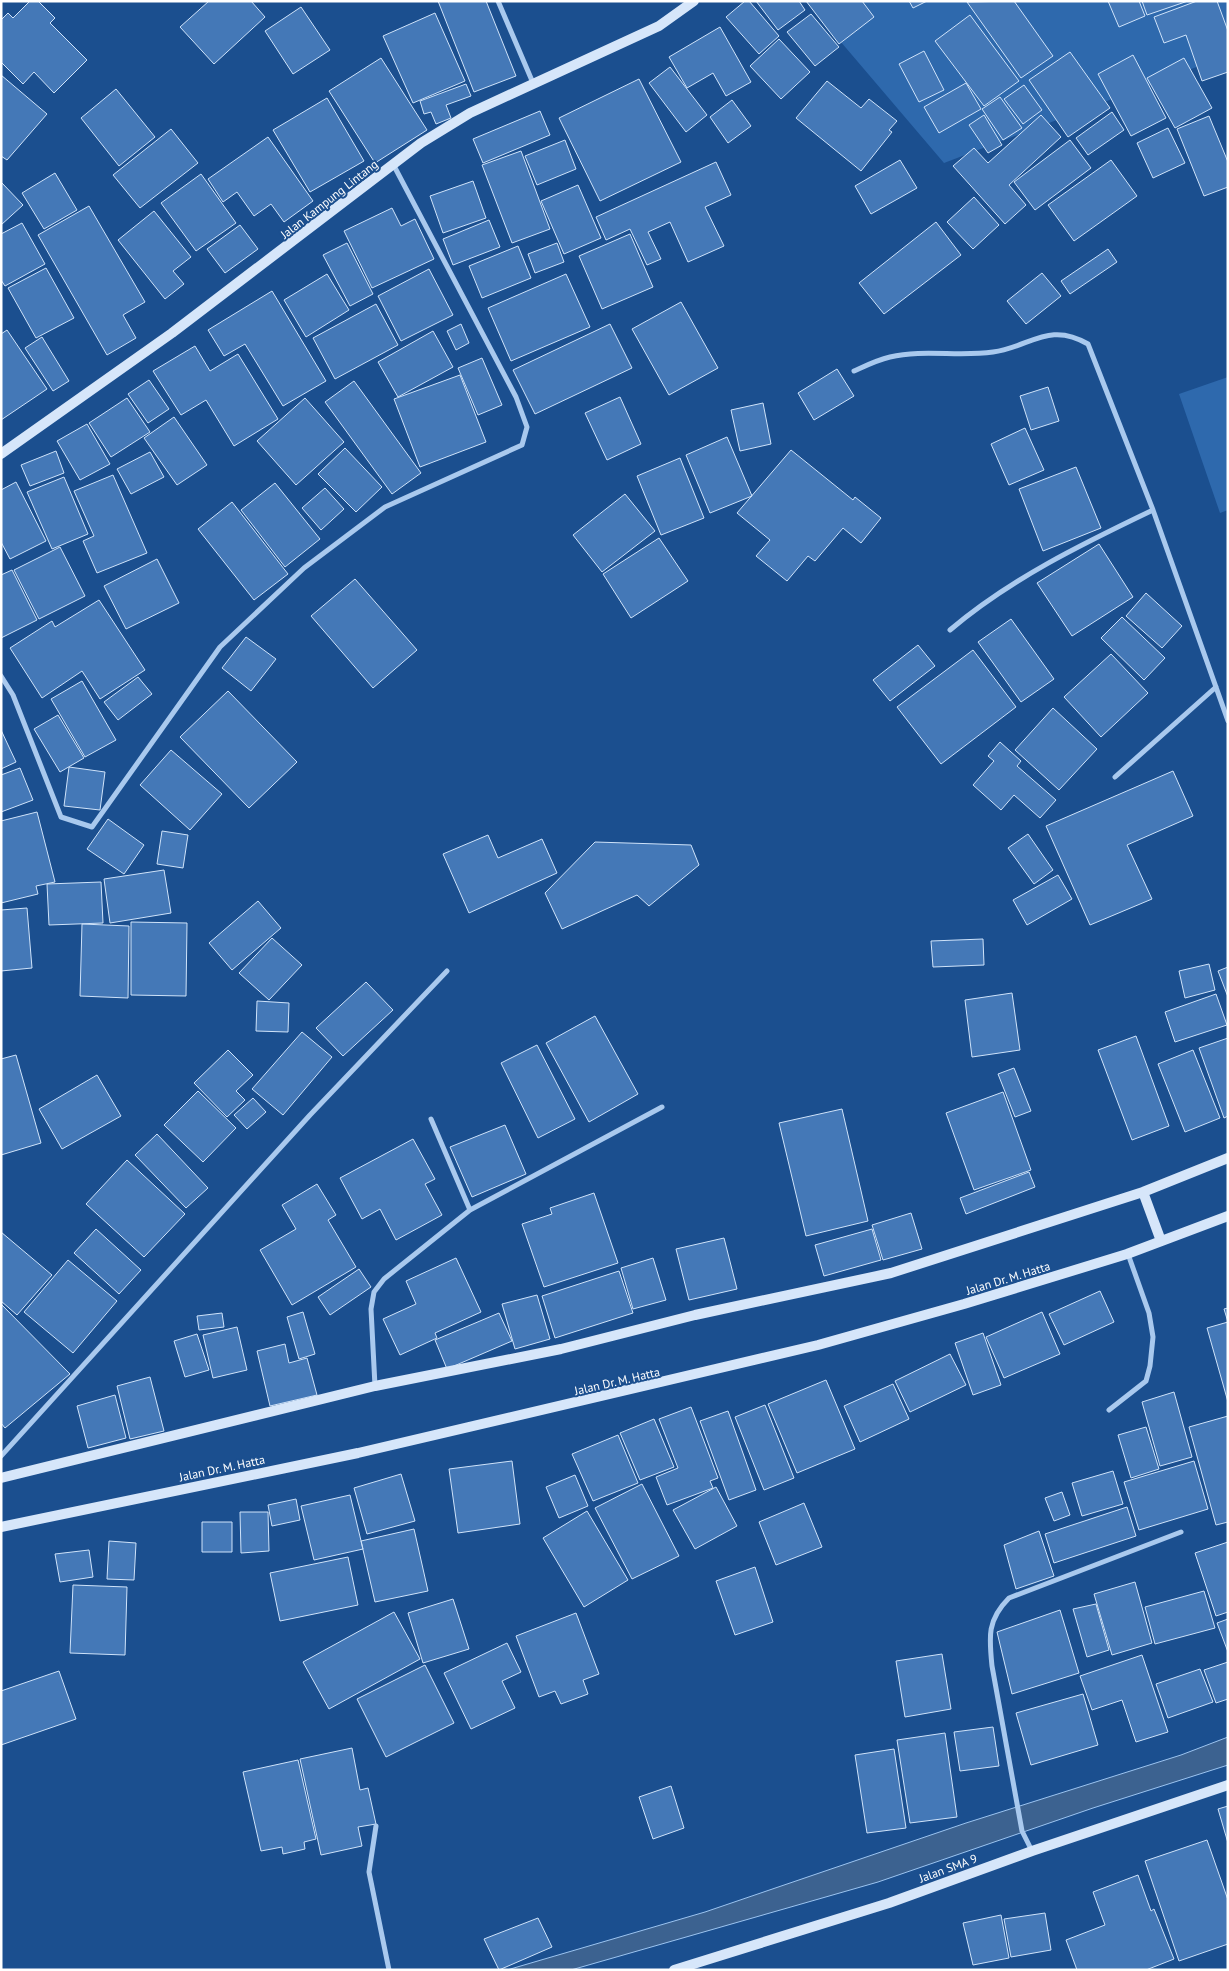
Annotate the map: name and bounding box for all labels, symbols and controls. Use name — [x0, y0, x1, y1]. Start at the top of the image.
street label: Jalan Kampung Lintang — [276, 156, 381, 242]
street label: Jalan Dr. M. Hatta — [963, 1258, 1052, 1298]
street label: Jalan Dr. M. Hatta — [572, 1364, 661, 1398]
street label: Jalan Dr. M. Hatta — [177, 1452, 266, 1485]
street label: Jalan SMA 9 — [916, 1851, 979, 1886]

